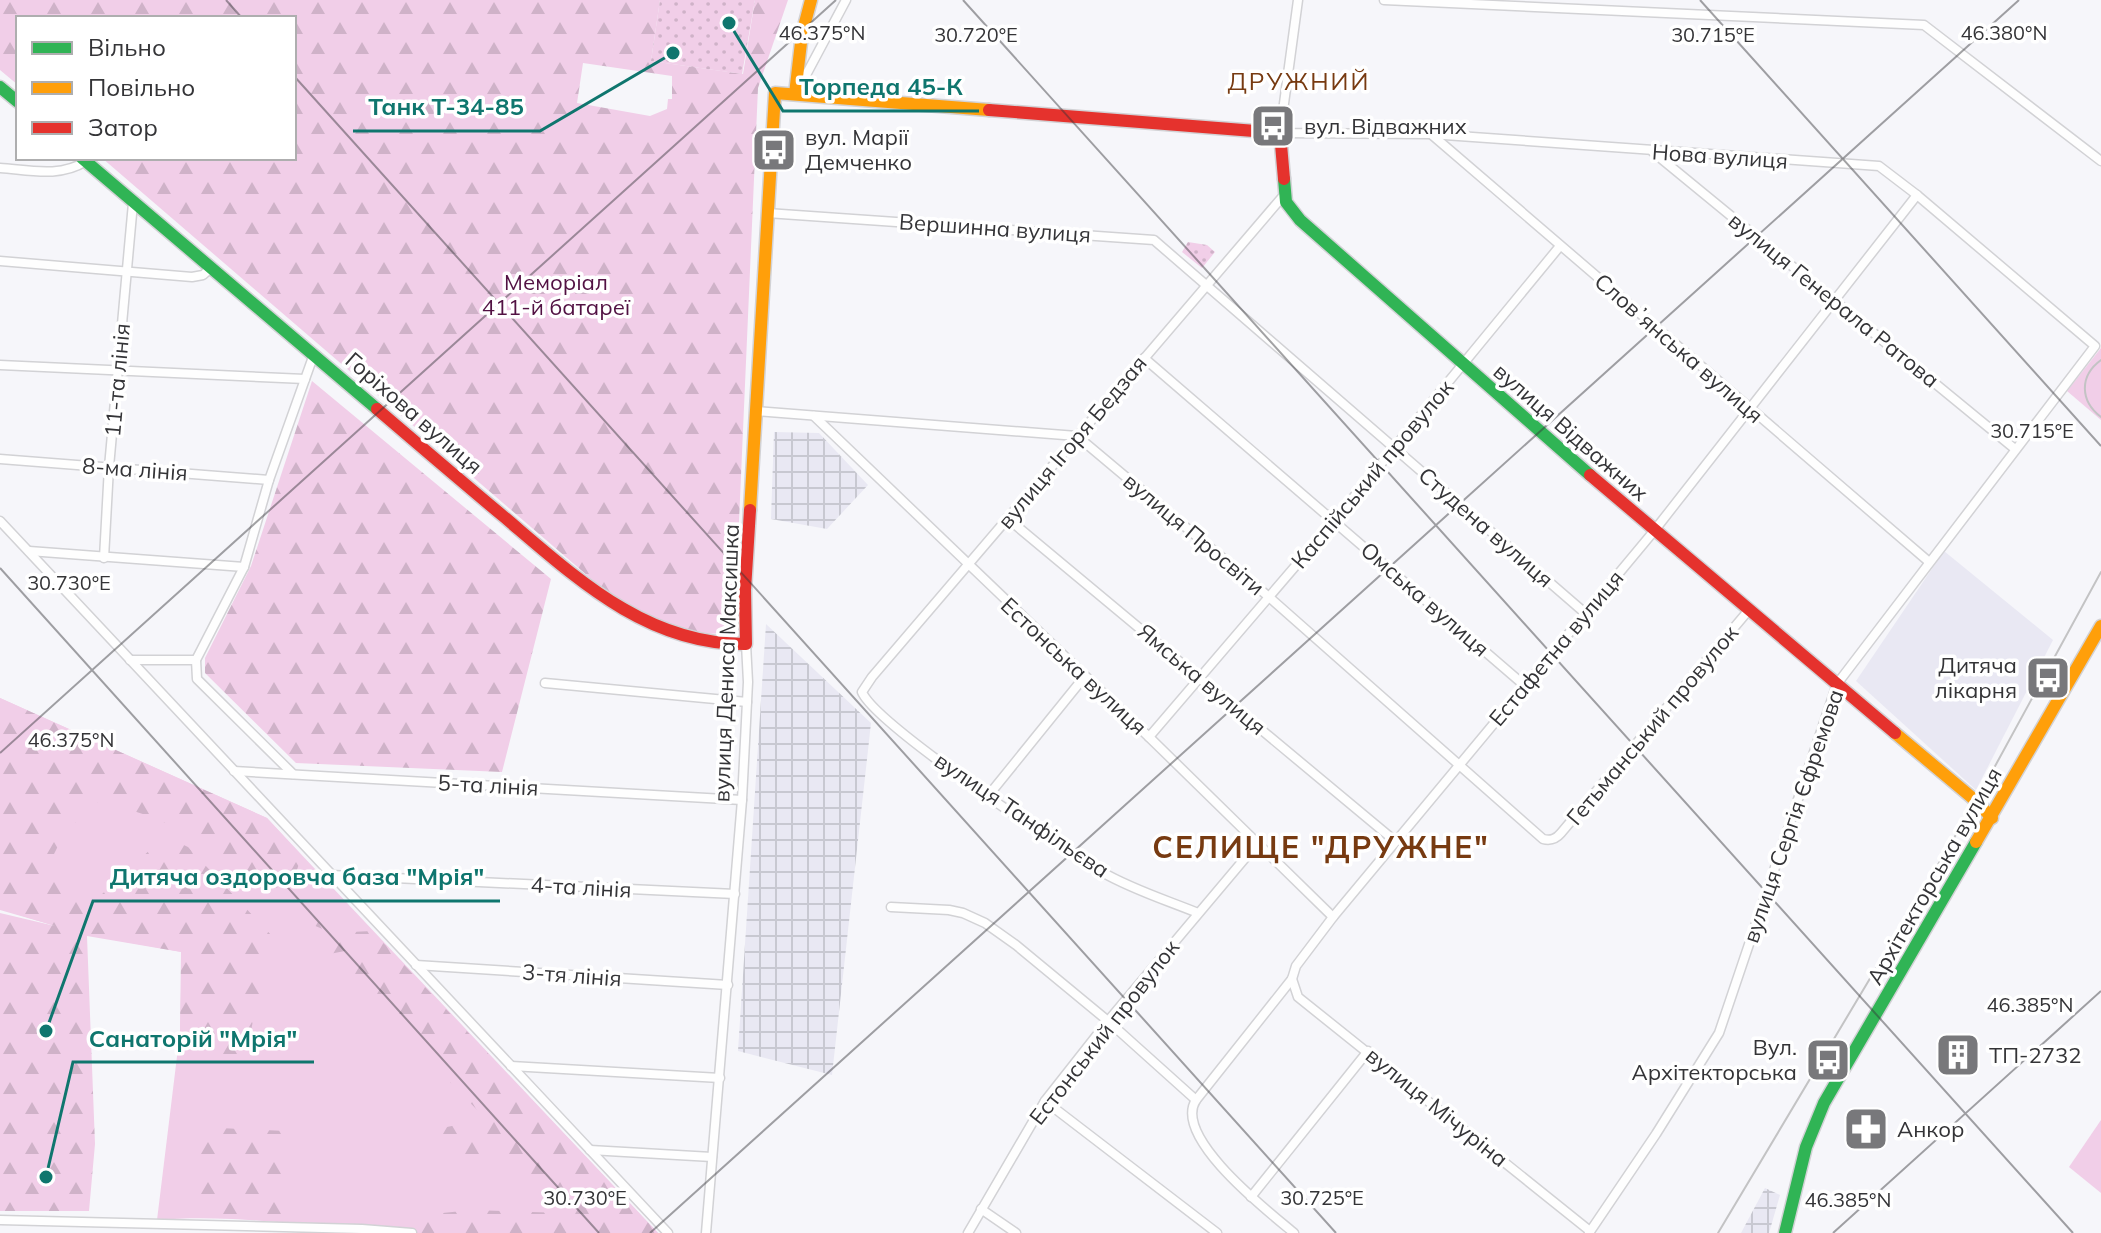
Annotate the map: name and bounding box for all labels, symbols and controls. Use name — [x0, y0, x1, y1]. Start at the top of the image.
legend — [16, 16, 296, 160]
text: 46.375°N — [779, 20, 865, 45]
text: 46.380°N — [1961, 20, 2047, 45]
text: 30.720°E — [934, 22, 1018, 47]
text: 30.715°E — [1671, 22, 1755, 47]
text: Вільно — [88, 32, 166, 62]
callout: Торпеда 45-К — [783, 63, 979, 111]
district label: ДРУЖНИЙ — [1228, 66, 1370, 96]
text: Торпеда 45-К — [799, 71, 963, 101]
text: Повільно — [88, 72, 195, 102]
callout: Танк Т-34-85 — [353, 83, 540, 131]
text: Танк Т-34-85 — [368, 91, 524, 121]
bus stop icon: вул. Відважних — [1249, 102, 1297, 150]
text: Затор — [88, 112, 158, 142]
place label: вул. Відважних — [1304, 112, 1467, 140]
place label: вул. Марії Демченко — [805, 123, 912, 176]
bus stop icon: вул. Марії Демченко — [750, 126, 798, 174]
street label: Нова вулиця — [1651, 137, 1789, 175]
street label: вулиця Генерала Ратова — [1723, 206, 1945, 394]
street label: Вершинна вулиця — [898, 207, 1092, 249]
street label: Словʼянська вулиця — [1589, 267, 1769, 429]
park label: Меморіал 411-й батареї — [482, 268, 631, 321]
street label: 11-та лінія — [98, 322, 136, 438]
street label: Горіхова вулиця — [340, 346, 488, 480]
street label: вулиця Ігоря Бедзая — [991, 350, 1153, 534]
street label: вулиця Відважних — [1488, 357, 1654, 507]
street label: Каспійський провулок — [1285, 374, 1459, 574]
text: 30.715°E — [1990, 418, 2074, 443]
street label: 8-ма лінія — [81, 451, 189, 487]
street label: Студена вулиця — [1413, 461, 1559, 593]
street label: вулиця Просвіти — [1118, 467, 1270, 601]
street label: вулиця Дениса Максишка — [707, 523, 745, 803]
street label: Омська вулиця — [1355, 536, 1495, 662]
street label: Естафетна вулиця — [1483, 564, 1629, 732]
text: 30.730°E — [27, 570, 111, 595]
street label: Естонська вулиця — [995, 591, 1153, 741]
street label: Ямська вулиця — [1132, 617, 1272, 741]
street label: Гетьманський провулок — [1560, 619, 1744, 831]
place label: Дитяча лікарня — [1935, 651, 2017, 704]
bus stop icon: Дитяча лікарня — [2024, 654, 2072, 702]
street label: вулиця Сергія Єфремова — [1736, 686, 1850, 946]
text: 46.375°N — [28, 727, 114, 752]
street label: вулиця Танфільєва — [929, 746, 1115, 884]
street label: Архітекторська вулиця — [1860, 762, 2008, 990]
street label: 5-та лінія — [437, 768, 539, 802]
district label: СЕЛИЩЕ "ДРУЖНЕ" — [1152, 828, 1490, 866]
callout: Дитяча оздоровча база "Мрія" — [93, 853, 500, 901]
text: Дитяча оздоровча база "Мрія" — [110, 861, 484, 891]
street label: 4-та лінія — [530, 870, 632, 904]
street label: Естонський провулок — [1023, 934, 1185, 1130]
street label: 3-тя лінія — [521, 958, 623, 992]
text: 46.385°N — [1987, 992, 2073, 1017]
callout: Санаторій "Мрія" — [73, 1014, 314, 1062]
text: Санаторій "Мрія" — [89, 1023, 297, 1053]
building icon: ТП-2732 — [1934, 1031, 1982, 1079]
place label: Вул. Архітекторська — [1632, 1033, 1797, 1086]
bus stop icon: Вул. Архітекторська — [1804, 1036, 1852, 1084]
street label: вулиця Мічуріна — [1360, 1041, 1514, 1173]
place label: ТП-2732 — [1989, 1041, 2081, 1069]
pharmacy icon: Анкор — [1842, 1105, 1890, 1153]
place label: Анкор — [1897, 1115, 1964, 1143]
text: 30.730°E — [543, 1185, 627, 1210]
text: 30.725°E — [1280, 1185, 1364, 1210]
text: 46.385°N — [1805, 1187, 1891, 1212]

